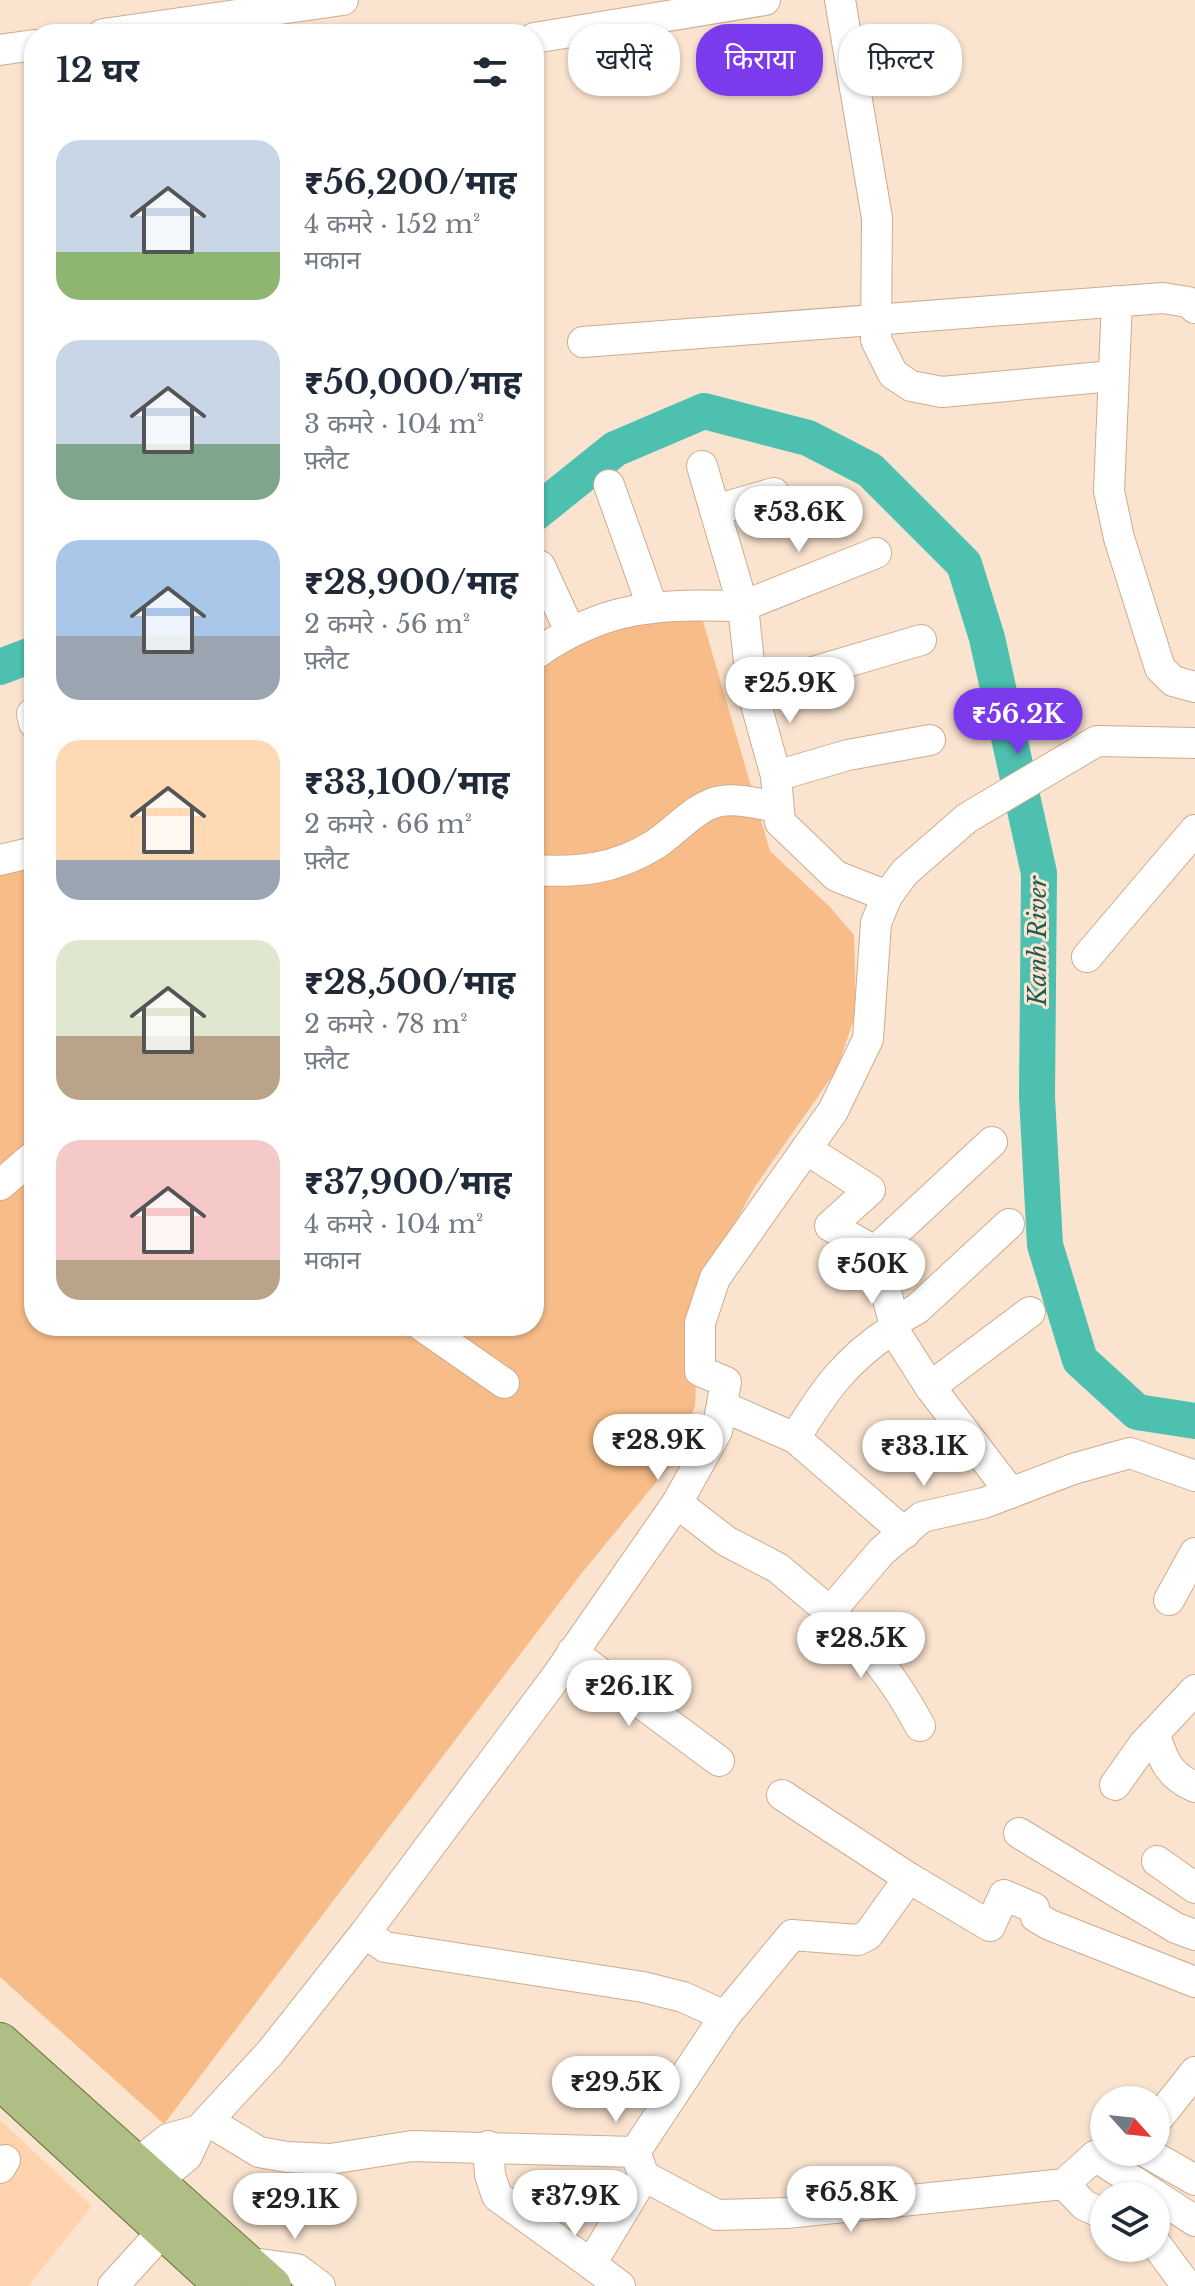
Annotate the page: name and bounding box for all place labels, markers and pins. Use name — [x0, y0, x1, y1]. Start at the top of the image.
pin: ₹53.6K — [734, 486, 864, 554]
pin: ₹25.9K — [725, 657, 855, 725]
pin: ₹56.2K — [953, 688, 1083, 756]
pin: ₹50K — [825, 1238, 919, 1306]
pin: ₹28.9K — [593, 1414, 723, 1482]
pin: ₹33.1K — [859, 1420, 989, 1488]
pin: ₹28.5K — [796, 1612, 926, 1680]
pin: ₹26.1K — [564, 1660, 694, 1728]
pin: ₹29.5K — [551, 2056, 681, 2124]
pin: ₹65.8K — [786, 2166, 916, 2234]
pin: ₹37.9K — [510, 2170, 640, 2238]
pin: ₹29.1K — [230, 2173, 360, 2241]

